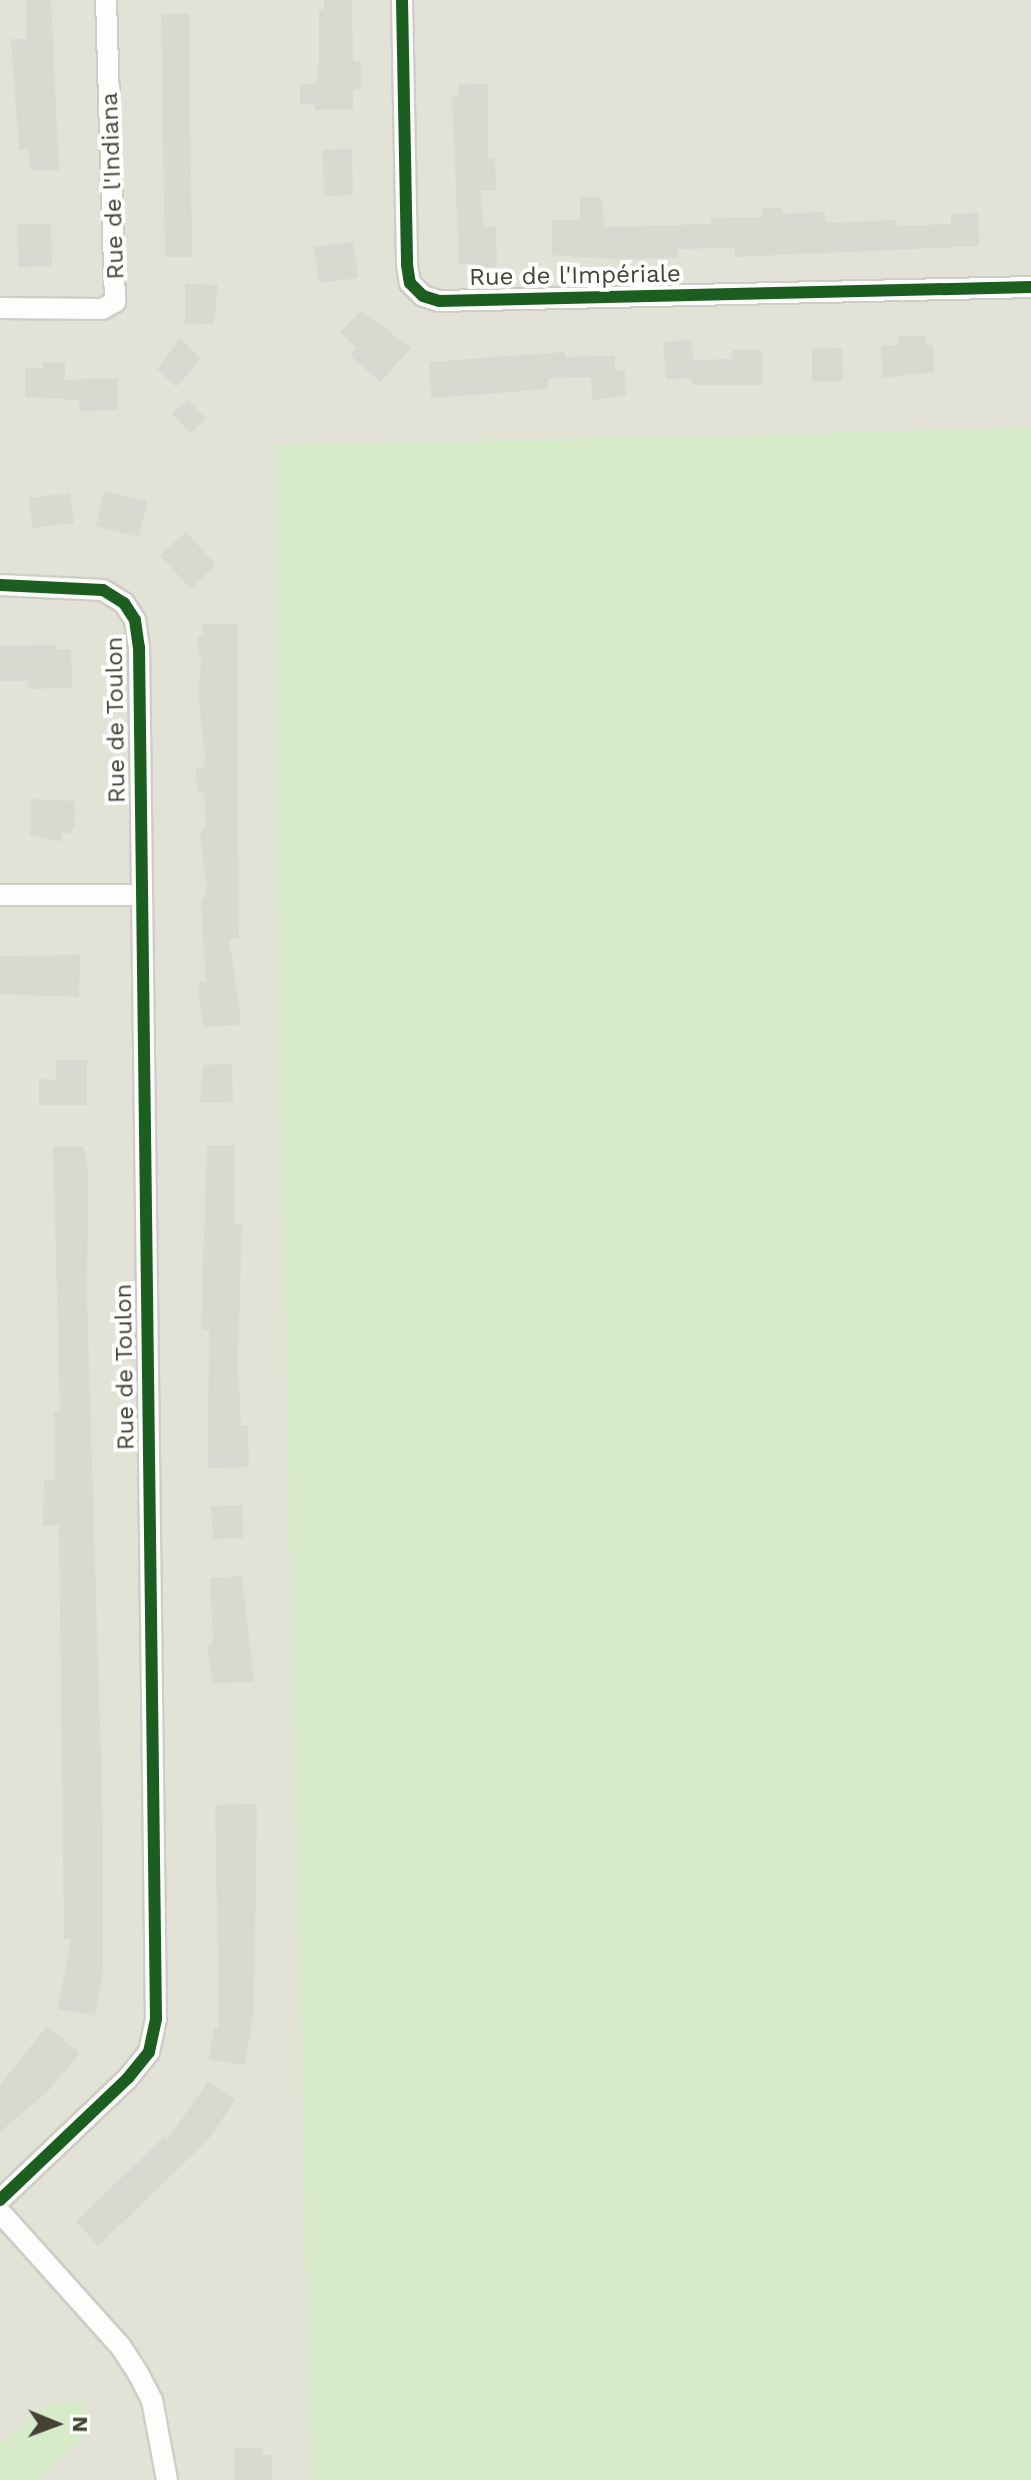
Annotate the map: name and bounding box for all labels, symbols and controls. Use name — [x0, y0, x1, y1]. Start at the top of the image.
street label: Rue de l'Indiana — [95, 92, 131, 280]
street label: Rue de l'Impériale — [469, 260, 681, 292]
street label: Rue de Toulon — [100, 636, 132, 804]
street label: Rue de Toulon — [109, 1283, 141, 1451]
north arrow — [16, 2384, 96, 2464]
text: N — [68, 2416, 93, 2433]

